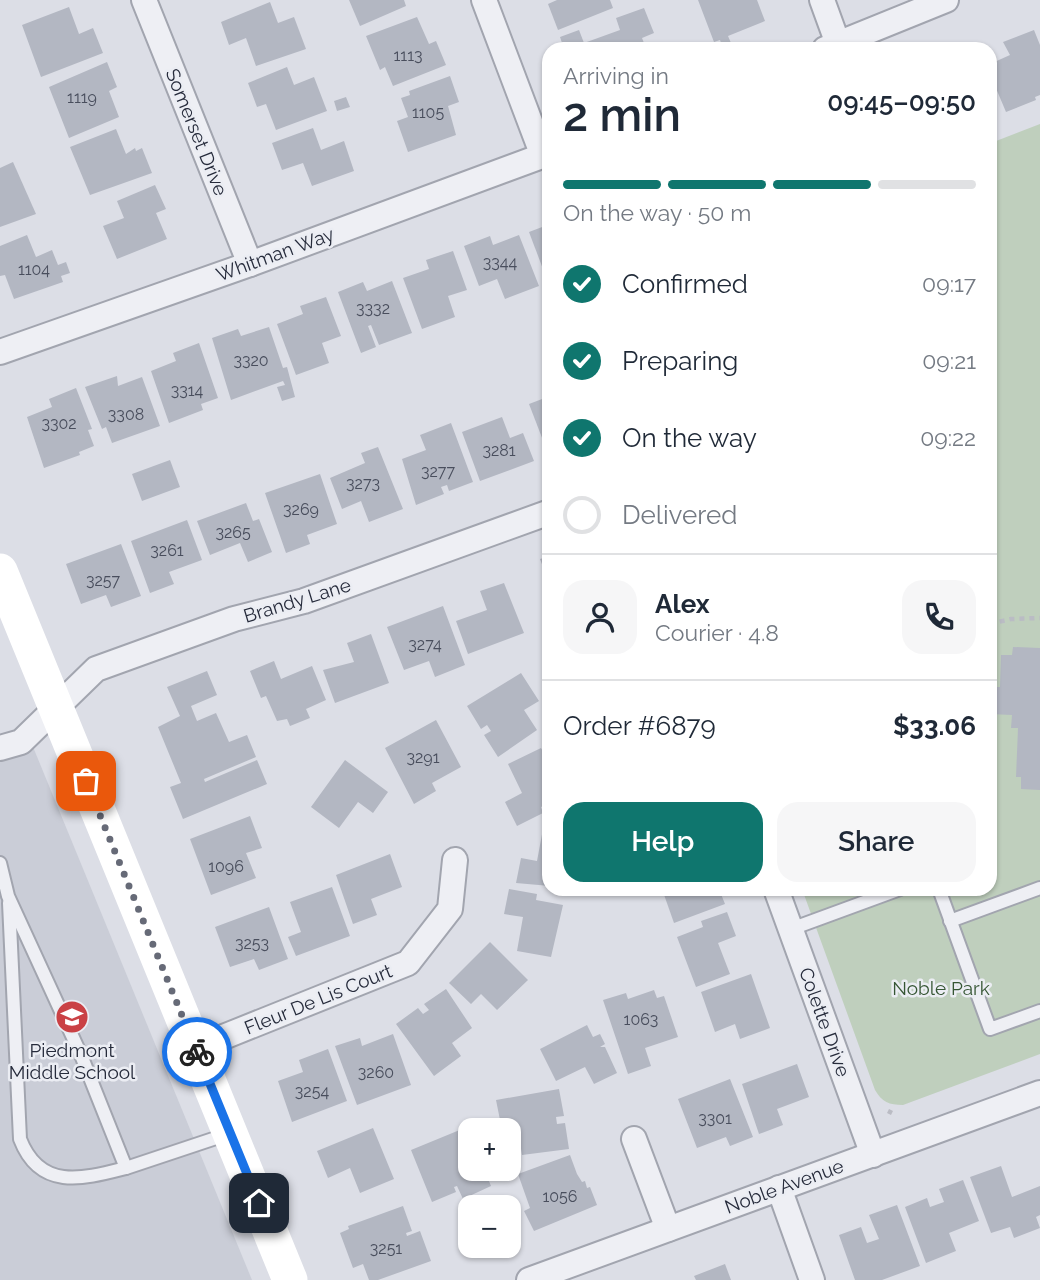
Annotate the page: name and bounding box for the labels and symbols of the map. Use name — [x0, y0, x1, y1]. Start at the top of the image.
house number: 1113 — [393, 46, 423, 65]
street label: Somerset Drive — [162, 65, 232, 199]
house number: 1119 — [67, 88, 97, 107]
house number: 1105 — [412, 103, 444, 122]
street label: Whitman Way — [213, 222, 337, 286]
house number: 3344 — [483, 253, 518, 272]
house number: 1104 — [18, 260, 50, 279]
house number: 3332 — [356, 299, 390, 318]
house number: 3320 — [233, 351, 269, 370]
house number: 3314 — [171, 381, 204, 400]
house number: 3308 — [108, 405, 144, 424]
house number: 3302 — [41, 414, 77, 433]
house number: 3281 — [482, 441, 516, 460]
house number: 3277 — [421, 462, 455, 481]
house number: 3273 — [346, 474, 380, 493]
house number: 3269 — [283, 500, 319, 519]
house number: 3265 — [215, 523, 251, 542]
house number: 3261 — [150, 541, 184, 560]
house number: 3257 — [86, 571, 120, 590]
street label: Brandy Lane — [241, 573, 353, 627]
house number: 3274 — [408, 635, 442, 654]
house number: 3291 — [406, 748, 440, 767]
pin — [56, 751, 116, 811]
house number: 1096 — [208, 857, 244, 876]
house number: 3253 — [235, 934, 269, 953]
street label: Fleur De Lis Court — [241, 959, 396, 1039]
street label: Colette Drive — [795, 964, 855, 1080]
park label: Noble Park — [892, 977, 990, 999]
school or university icon: Piedmont Middle School — [53, 998, 91, 1036]
house number: 1063 — [624, 1010, 658, 1029]
courier — [162, 1017, 232, 1087]
place label: Piedmont Middle School — [9, 1039, 136, 1083]
house number: 3260 — [358, 1063, 394, 1082]
house number: 3254 — [295, 1082, 329, 1101]
house number: 3301 — [698, 1109, 732, 1128]
street label: Noble Avenue — [722, 1154, 846, 1218]
pin — [229, 1173, 289, 1233]
house number: 1056 — [542, 1187, 578, 1206]
house number: 3251 — [370, 1239, 402, 1258]

